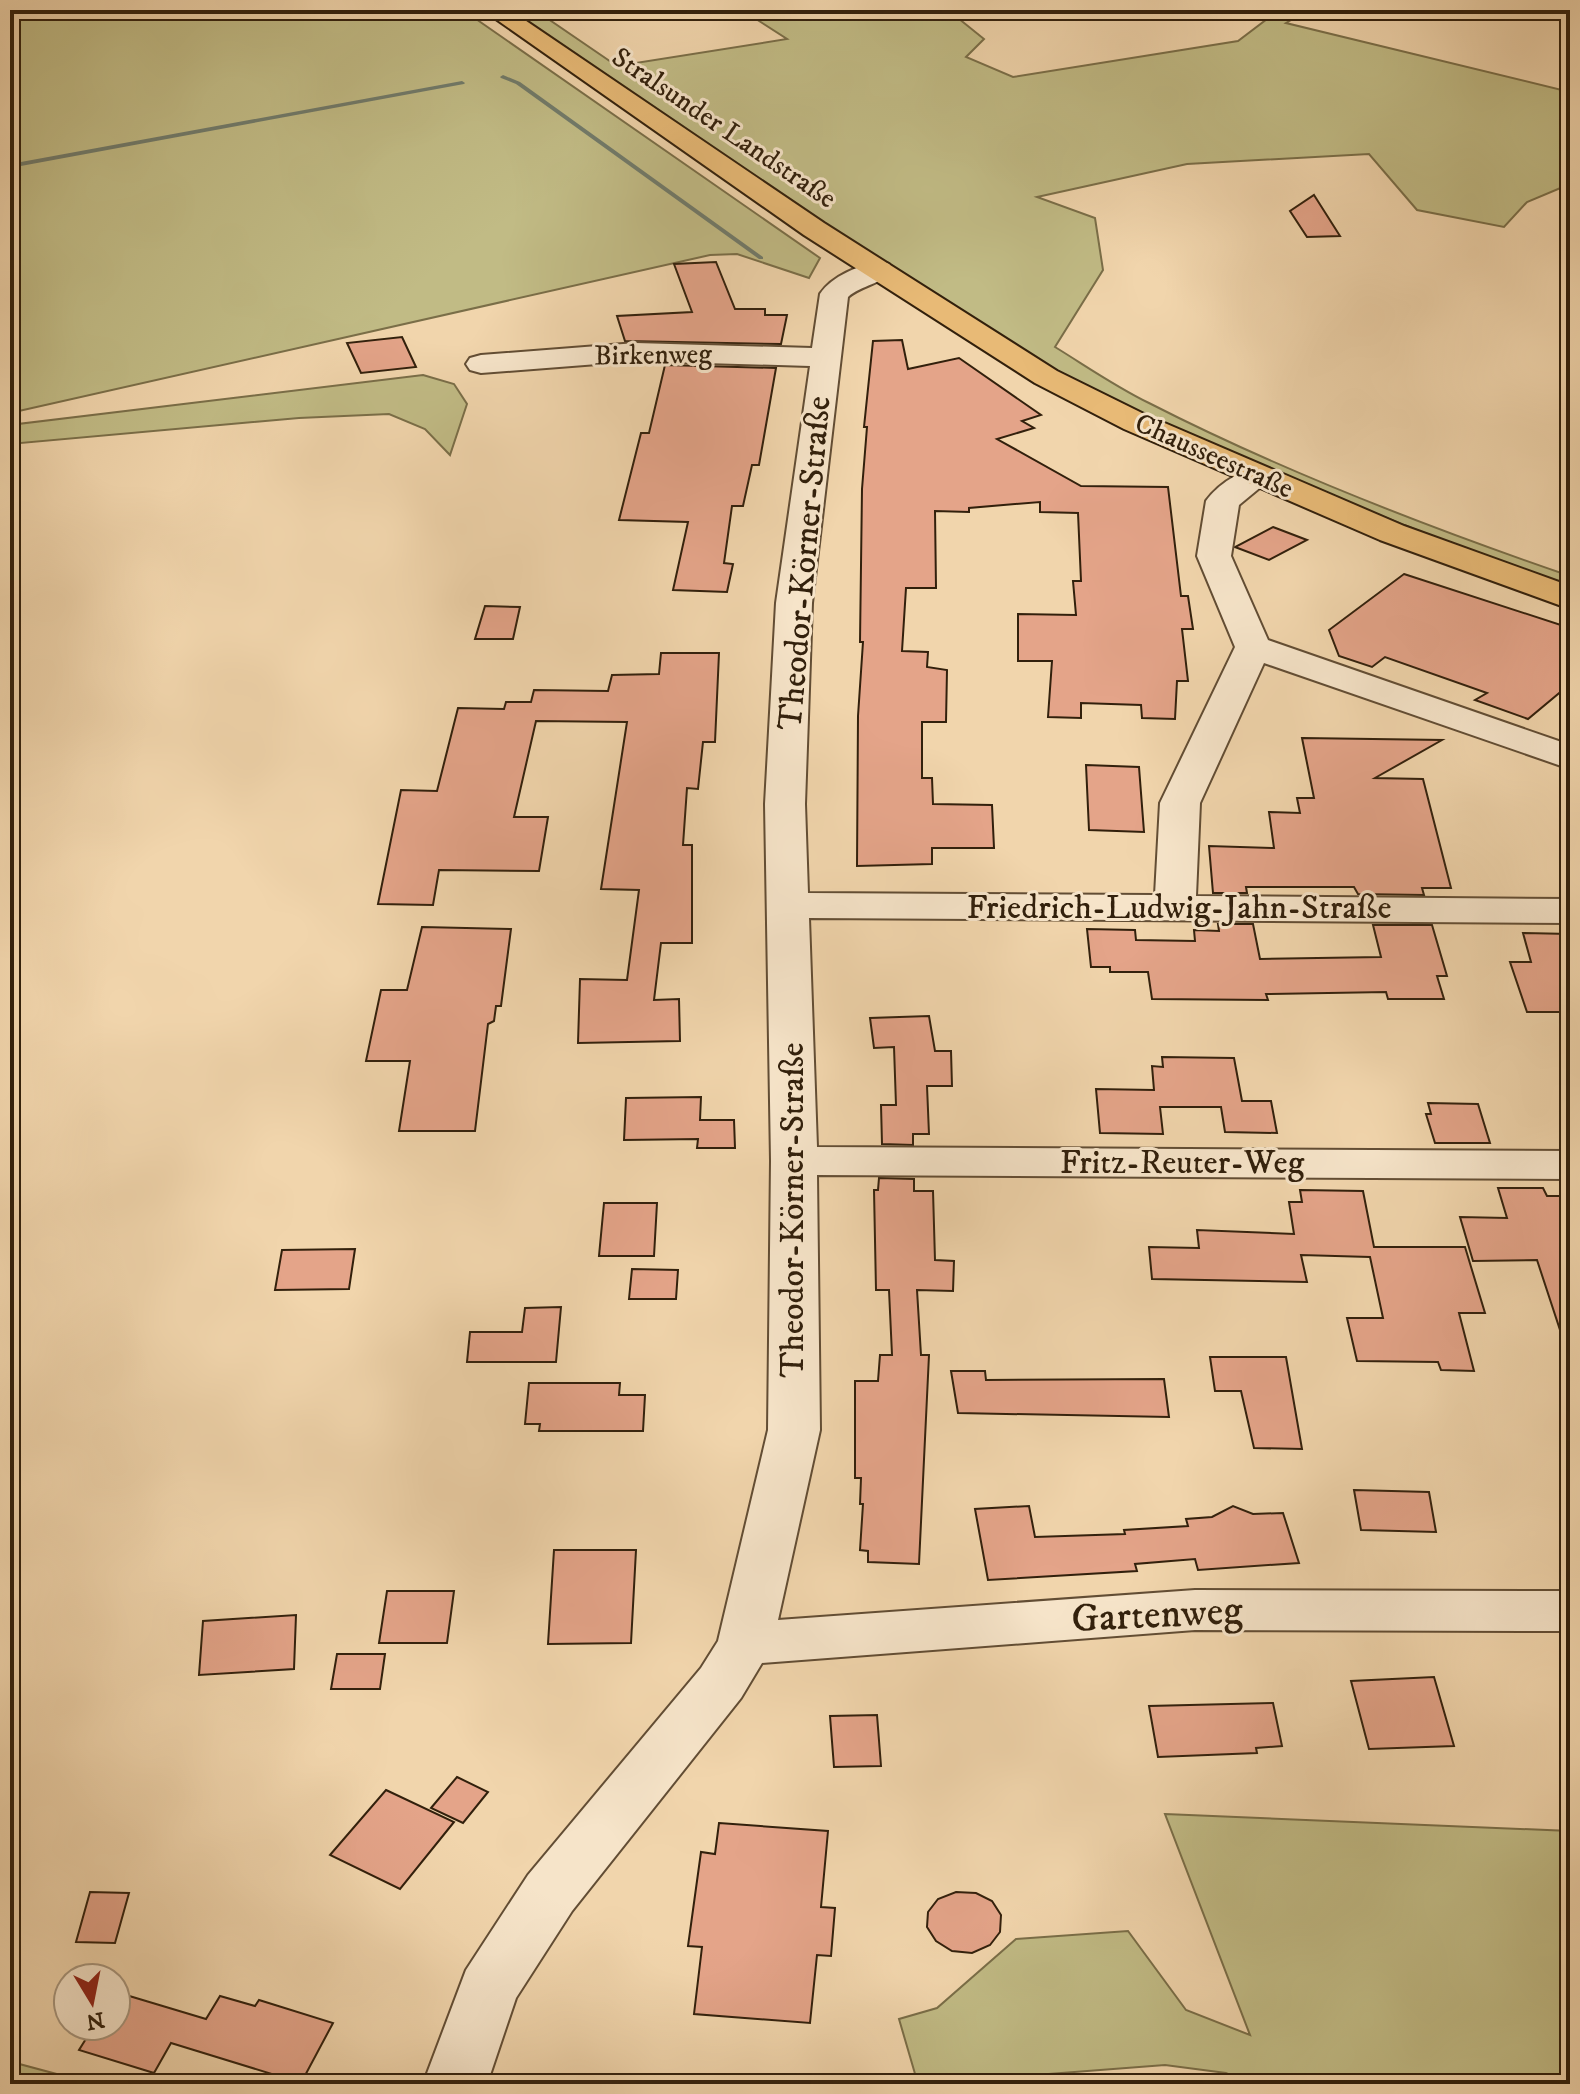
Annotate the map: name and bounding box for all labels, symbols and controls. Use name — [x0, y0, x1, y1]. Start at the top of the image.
street label: Stralsunder Landstraße — [605, 40, 843, 216]
street label: Birkenweg — [594, 336, 713, 374]
street label: Theodor-Körner-Straße — [769, 394, 841, 732]
street label: Chausseestraße — [1129, 405, 1299, 507]
street label: Friedrich-Ludwig-Jahn-Straße — [966, 887, 1392, 929]
street label: Theodor-Körner-Straße — [772, 1042, 814, 1378]
street label: Fritz-Reuter-Weg — [1060, 1142, 1305, 1184]
street label: Gartenweg — [1070, 1587, 1244, 1645]
north arrow — [52, 1962, 132, 2042]
text: N — [84, 2005, 106, 2035]

